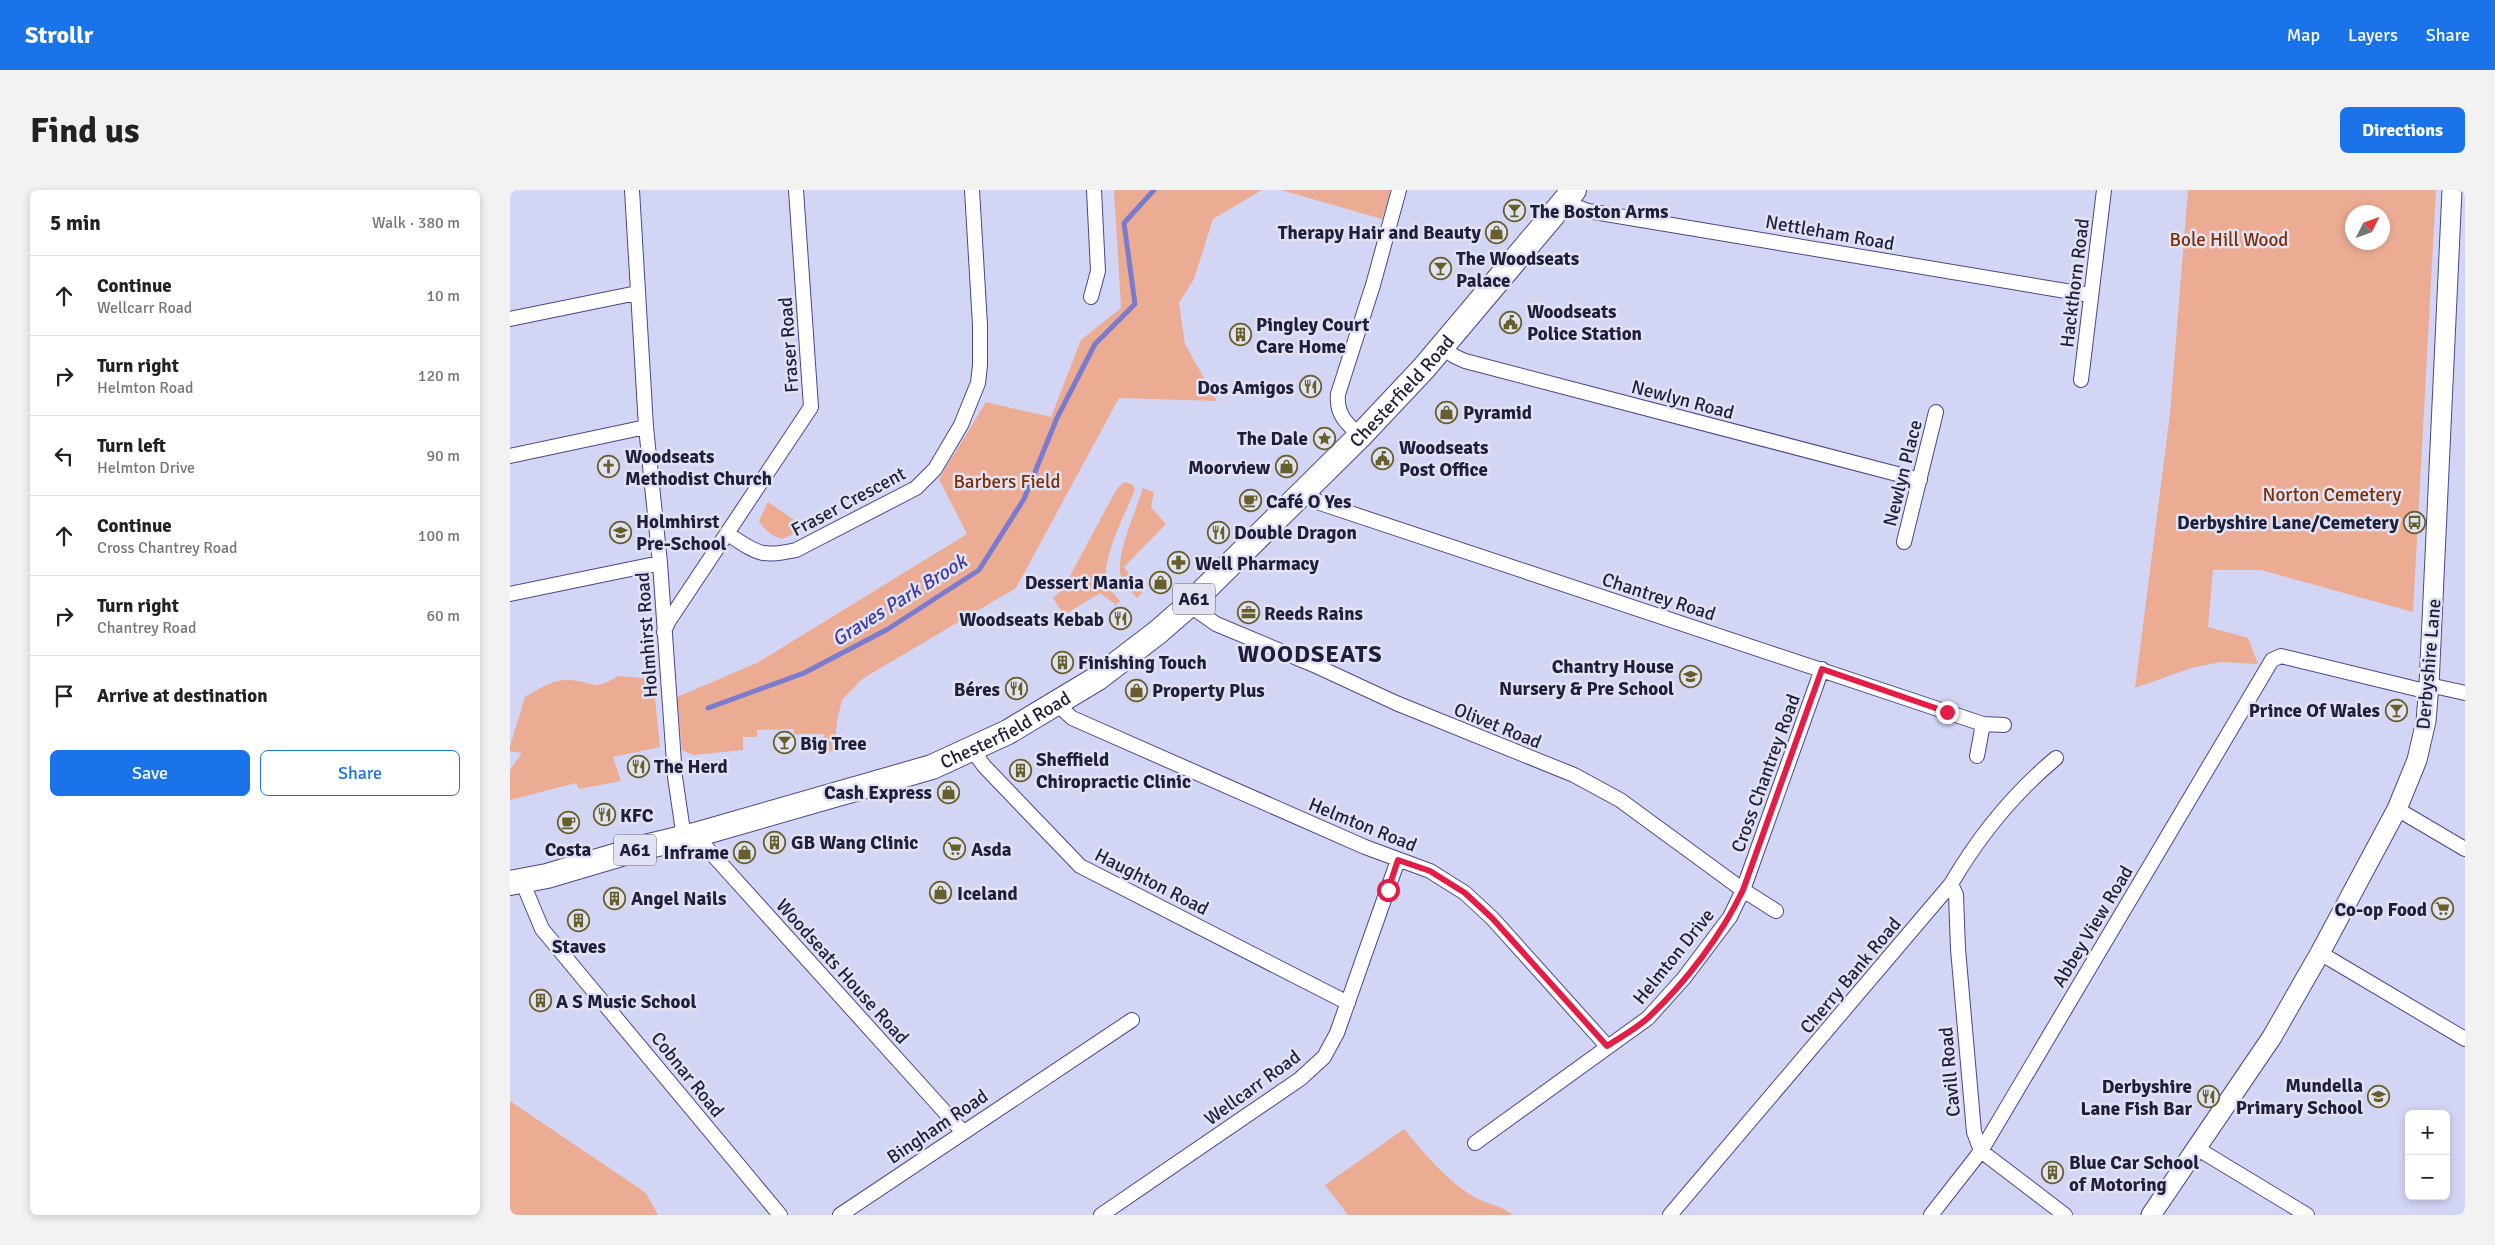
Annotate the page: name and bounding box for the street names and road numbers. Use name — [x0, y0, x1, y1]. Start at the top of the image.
street label: Nettleham Road — [1763, 210, 1896, 256]
street label: Hackthorn Road — [2055, 217, 2095, 349]
street label: Fraser Road — [774, 296, 804, 393]
street label: Chesterfield Road — [1345, 330, 1460, 453]
street label: Newlyn Road — [1629, 375, 1737, 425]
street label: Newlyn Place — [1878, 417, 1928, 529]
street label: Fraser Crescent — [787, 461, 910, 542]
street label: Chantrey Road — [1599, 567, 1719, 627]
street label: Holmhirst Road — [631, 571, 663, 698]
road number: A61 — [1173, 584, 1215, 614]
street label: Derbyshire Lane — [2411, 598, 2447, 730]
street label: Chesterfield Road — [937, 686, 1075, 775]
street label: Cross Chantrey Road — [1726, 691, 1806, 856]
street label: Olivet Road — [1450, 698, 1545, 754]
street label: Helmton Road — [1305, 792, 1420, 858]
road number: A61 — [614, 834, 656, 866]
street label: Haughton Road — [1091, 843, 1213, 921]
street label: Abbey View Road — [2047, 861, 2139, 992]
street label: Woodseats House Road — [771, 894, 914, 1049]
street label: Helmton Drive — [1628, 904, 1720, 1009]
street label: Cherry Bank Road — [1795, 912, 1906, 1039]
street label: Cavill Road — [1934, 1026, 1966, 1118]
street label: Cobnar Road — [645, 1027, 729, 1122]
street label: Wellcarr Road — [1200, 1045, 1305, 1131]
street label: Bingham Road — [882, 1084, 993, 1169]

